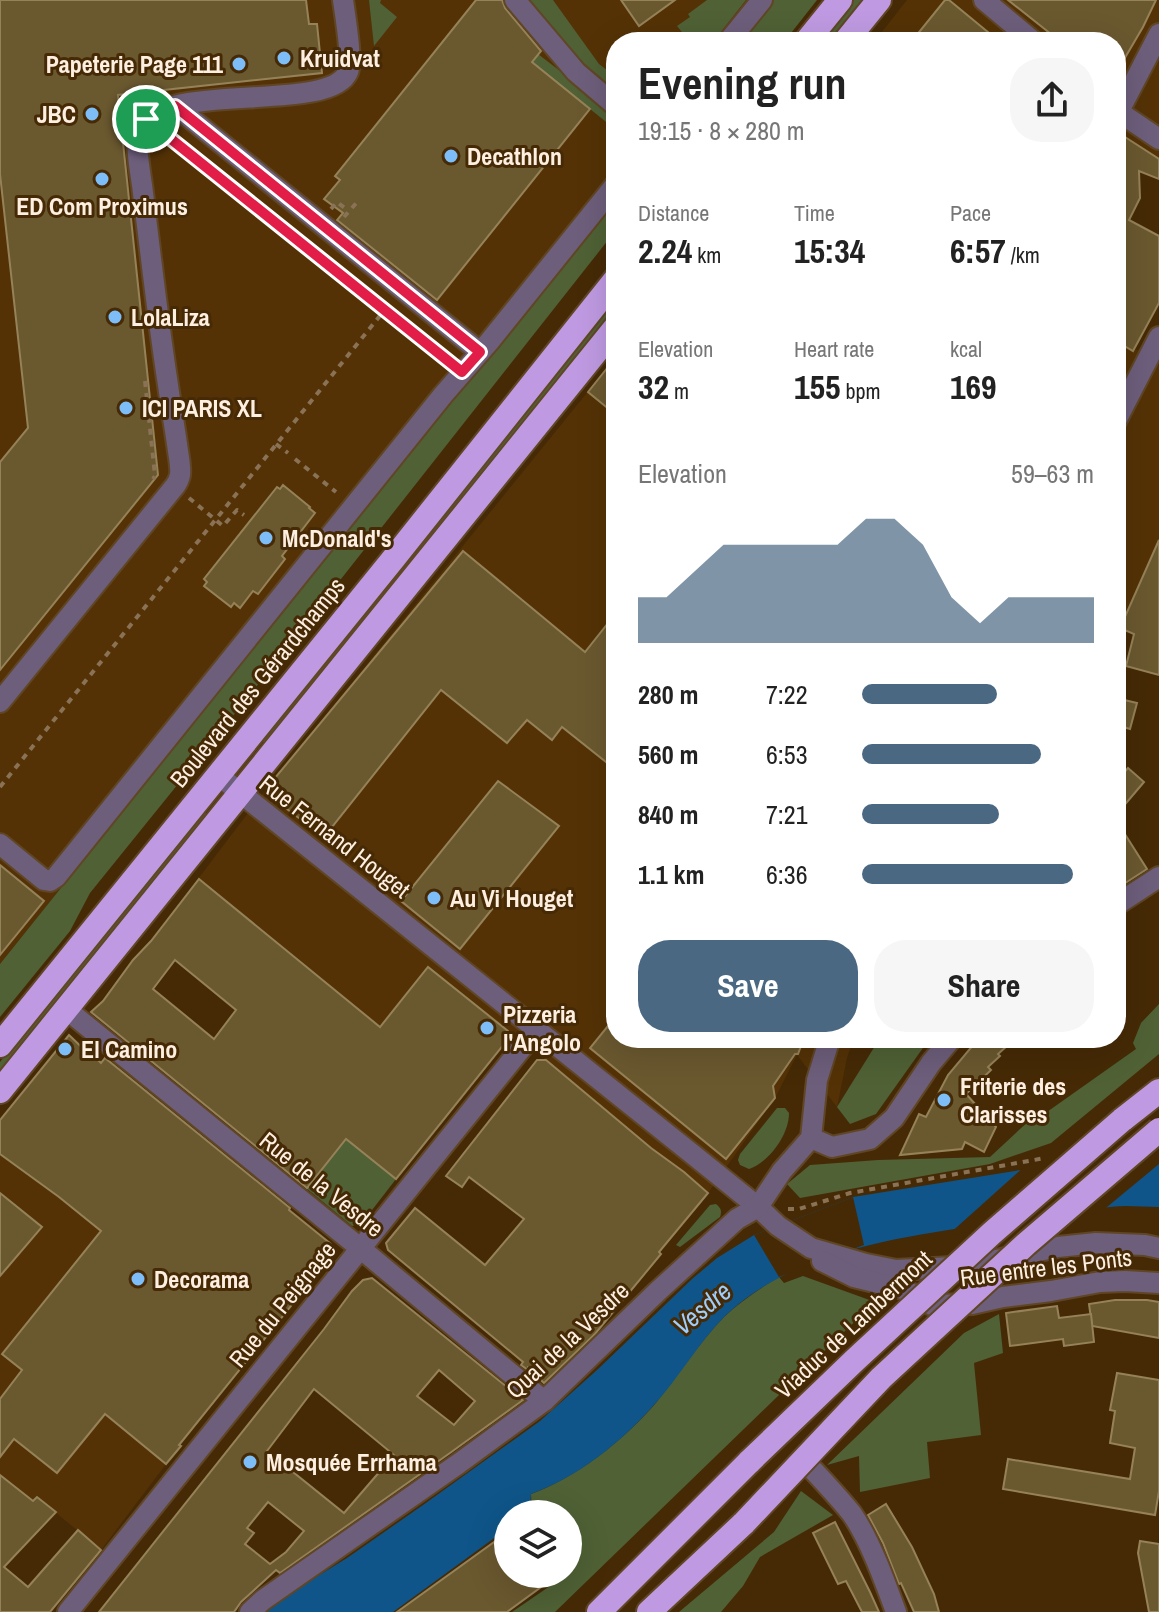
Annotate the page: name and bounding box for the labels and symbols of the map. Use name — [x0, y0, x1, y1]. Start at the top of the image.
place label: Kruidvat — [300, 42, 380, 74]
place label: Papeterie Page 111 — [46, 48, 223, 80]
marker: Kruidvat — [275, 49, 293, 67]
marker: Papeterie Page 111 — [230, 55, 248, 73]
pin — [112, 85, 180, 153]
place label: JBC — [37, 98, 76, 130]
marker: JBC — [83, 105, 101, 123]
place label: Decathlon — [467, 140, 562, 172]
marker: Decathlon — [442, 147, 460, 165]
marker: ED Com Proximus — [93, 170, 111, 188]
place label: ED Com Proximus — [16, 190, 188, 222]
place label: LolaLiza — [131, 301, 210, 333]
marker: LolaLiza — [106, 308, 124, 326]
place label: ICI PARIS XL — [142, 392, 262, 424]
marker: ICI PARIS XL — [117, 399, 135, 417]
place label: McDonald's — [282, 522, 392, 554]
marker: McDonald's — [257, 529, 275, 547]
street label: Boulevard des Gérardchamps — [162, 570, 352, 794]
street label: Rue Fernand Houget — [253, 767, 417, 905]
place label: Au Vi Houget — [450, 882, 574, 914]
marker: Au Vi Houget — [425, 889, 443, 907]
place label: Pizzeria l'Angolo — [503, 998, 581, 1058]
marker: Pizzeria l'Angolo — [478, 1019, 496, 1037]
place label: El Camino — [81, 1033, 177, 1065]
marker: El Camino — [56, 1040, 74, 1058]
place label: Friterie des Clarisses — [960, 1070, 1066, 1130]
marker: Friterie des Clarisses — [935, 1091, 953, 1109]
street label: Rue de la Vesdre — [253, 1124, 391, 1244]
street label: Rue du Peignage — [221, 1234, 343, 1374]
street label: Rue entre les Ponts — [958, 1241, 1134, 1293]
street label: Viaduc de Lambermont — [767, 1242, 939, 1405]
place label: Decorama — [154, 1263, 249, 1295]
marker: Decorama — [129, 1270, 147, 1288]
water label: Vesdre — [665, 1273, 739, 1343]
street label: Quai de la Vesdre — [498, 1275, 636, 1405]
place label: Mosquée Errhama — [266, 1446, 437, 1478]
marker: Mosquée Errhama — [241, 1453, 259, 1471]

